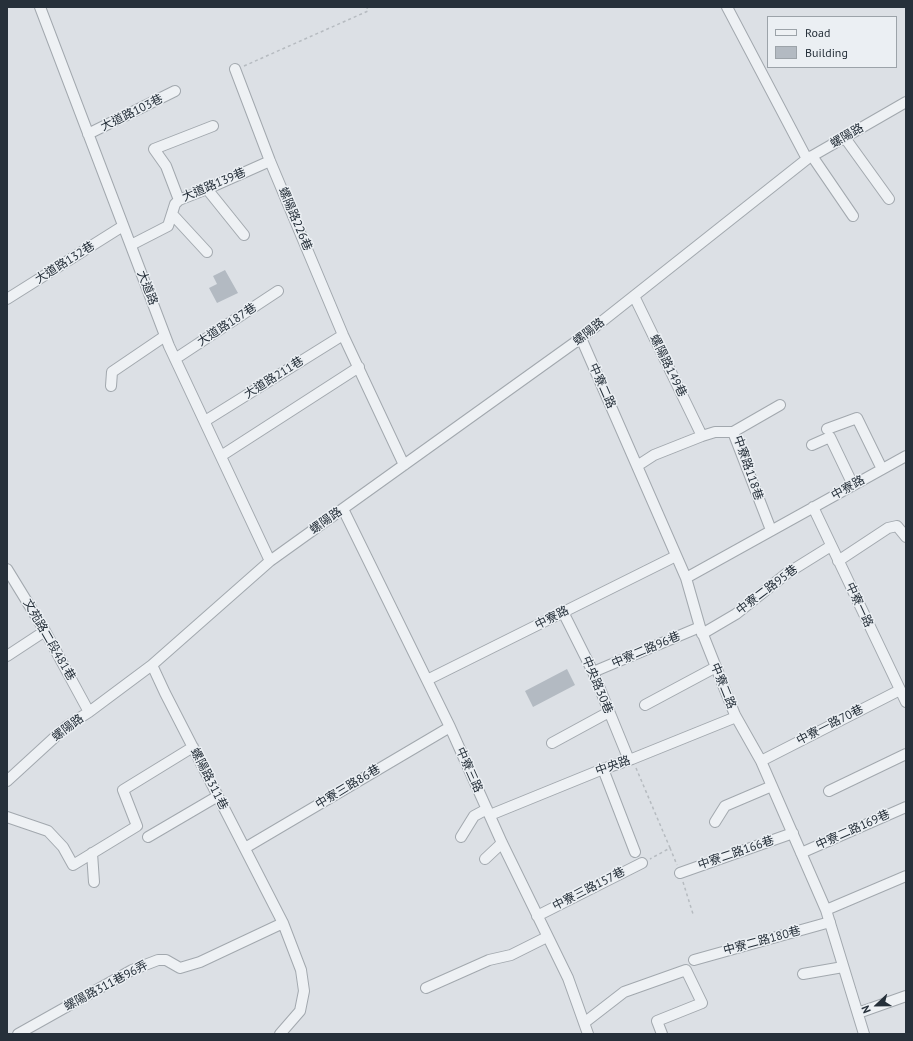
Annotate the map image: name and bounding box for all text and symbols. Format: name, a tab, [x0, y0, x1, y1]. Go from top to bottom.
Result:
legend	[767, 16, 897, 68]
text: Road	[805, 25, 830, 40]
text: Building	[805, 45, 848, 60]
street label: 大道路103巷	[98, 92, 166, 134]
street label: 螺陽路	[828, 121, 866, 151]
street label: 大道路139巷	[180, 165, 248, 205]
street label: 螺陽路226巷	[275, 185, 315, 253]
street label: 大道路132巷	[33, 239, 97, 287]
street label: 大道路	[134, 269, 160, 307]
street label: 大道路187巷	[195, 301, 259, 349]
street label: 螺陽路	[570, 315, 608, 349]
street label: 螺陽路149巷	[647, 332, 689, 400]
street label: 大道路211巷	[242, 354, 306, 402]
street label: 中寮二路	[586, 361, 618, 411]
street label: 中寮路118巷	[730, 434, 766, 502]
street label: 中寮路	[829, 473, 867, 503]
street label: 螺陽路	[307, 505, 345, 537]
street label: 中寮二路95巷	[733, 562, 801, 618]
street label: 中寮一路	[842, 580, 876, 630]
street label: 文苑路二段481巷	[20, 597, 78, 683]
street label: 中寮路	[533, 603, 571, 633]
street label: 中寮二路96巷	[610, 629, 682, 671]
street label: 中央路30巷	[578, 654, 616, 716]
street label: 中寮二路	[707, 661, 739, 711]
street label: 中寮一路70巷	[794, 702, 866, 748]
street label: 螺陽路	[49, 711, 87, 745]
street label: 中寮三路	[453, 745, 485, 795]
street label: 螺陽路311巷	[187, 746, 231, 812]
street label: 中央路	[594, 753, 632, 779]
street label: 中寮三路86巷	[313, 762, 383, 812]
street label: 中寮二路169巷	[814, 807, 892, 853]
street label: 中寮二路166巷	[696, 833, 776, 873]
street label: 中寮三路157巷	[550, 865, 628, 913]
street label: 中寮二路180巷	[722, 924, 802, 958]
street label: 螺陽路311巷96弄	[62, 958, 150, 1014]
north arrow	[857, 985, 897, 1025]
text: N	[858, 1004, 874, 1015]

